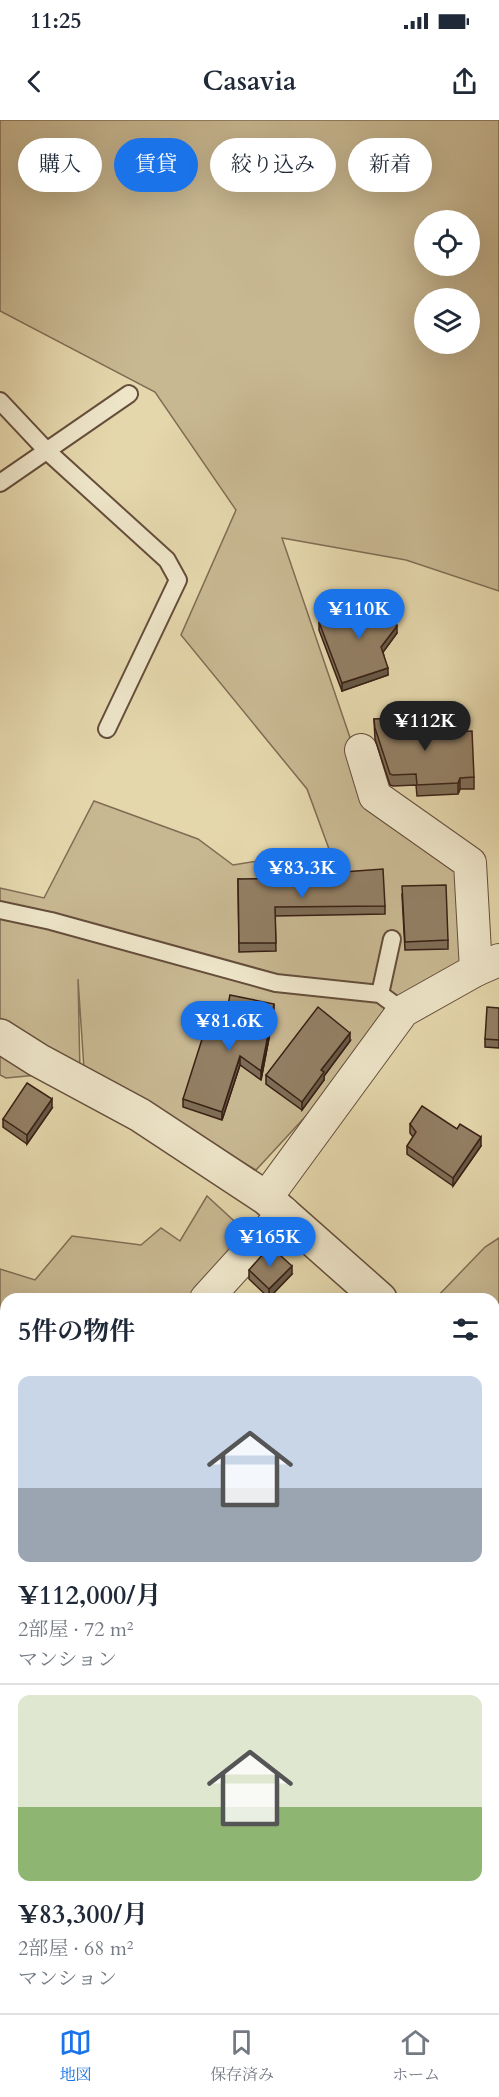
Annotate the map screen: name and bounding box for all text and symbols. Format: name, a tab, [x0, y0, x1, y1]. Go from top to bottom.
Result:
text: 11:25	[30, 6, 81, 36]
text: Casavia	[203, 63, 296, 100]
icon: back	[18, 65, 51, 98]
icon: share	[448, 65, 481, 98]
chip: 購入	[18, 138, 102, 192]
chip: 賃貸	[114, 138, 198, 192]
chip: 絞り込み	[210, 138, 336, 192]
chip: 新着	[348, 138, 432, 192]
map controls	[414, 210, 480, 354]
button: locate	[414, 210, 480, 276]
button: layers	[414, 288, 480, 354]
pin: ¥110K	[317, 589, 401, 640]
text: ¥110K	[328, 595, 390, 622]
pin: ¥112K	[383, 701, 467, 752]
text: ¥112K	[394, 707, 456, 734]
pin: ¥83.3K	[253, 848, 351, 899]
text: ¥83.3K	[268, 854, 336, 881]
pin: ¥81.6K	[180, 1001, 278, 1052]
text: ¥81.6K	[195, 1007, 263, 1034]
pin: ¥165K	[228, 1217, 312, 1268]
text: ¥165K	[239, 1223, 301, 1250]
icon: filters	[449, 1313, 482, 1346]
text: 5件の物件	[18, 1314, 135, 1349]
icon: home	[196, 1415, 304, 1523]
text: ¥112,000/月	[18, 1578, 161, 1613]
text: 2部屋 · 72 m²	[18, 1616, 134, 1643]
text: マンション	[18, 1646, 117, 1673]
icon: home	[196, 1734, 304, 1842]
text: ¥83,300/月	[18, 1897, 148, 1932]
text: 2部屋 · 68 m²	[18, 1935, 134, 1962]
text: マンション	[18, 1965, 117, 1992]
tab: 地図	[59, 2026, 92, 2086]
tab: 保存済み	[210, 2026, 274, 2086]
tab: ホーム	[392, 2026, 440, 2086]

